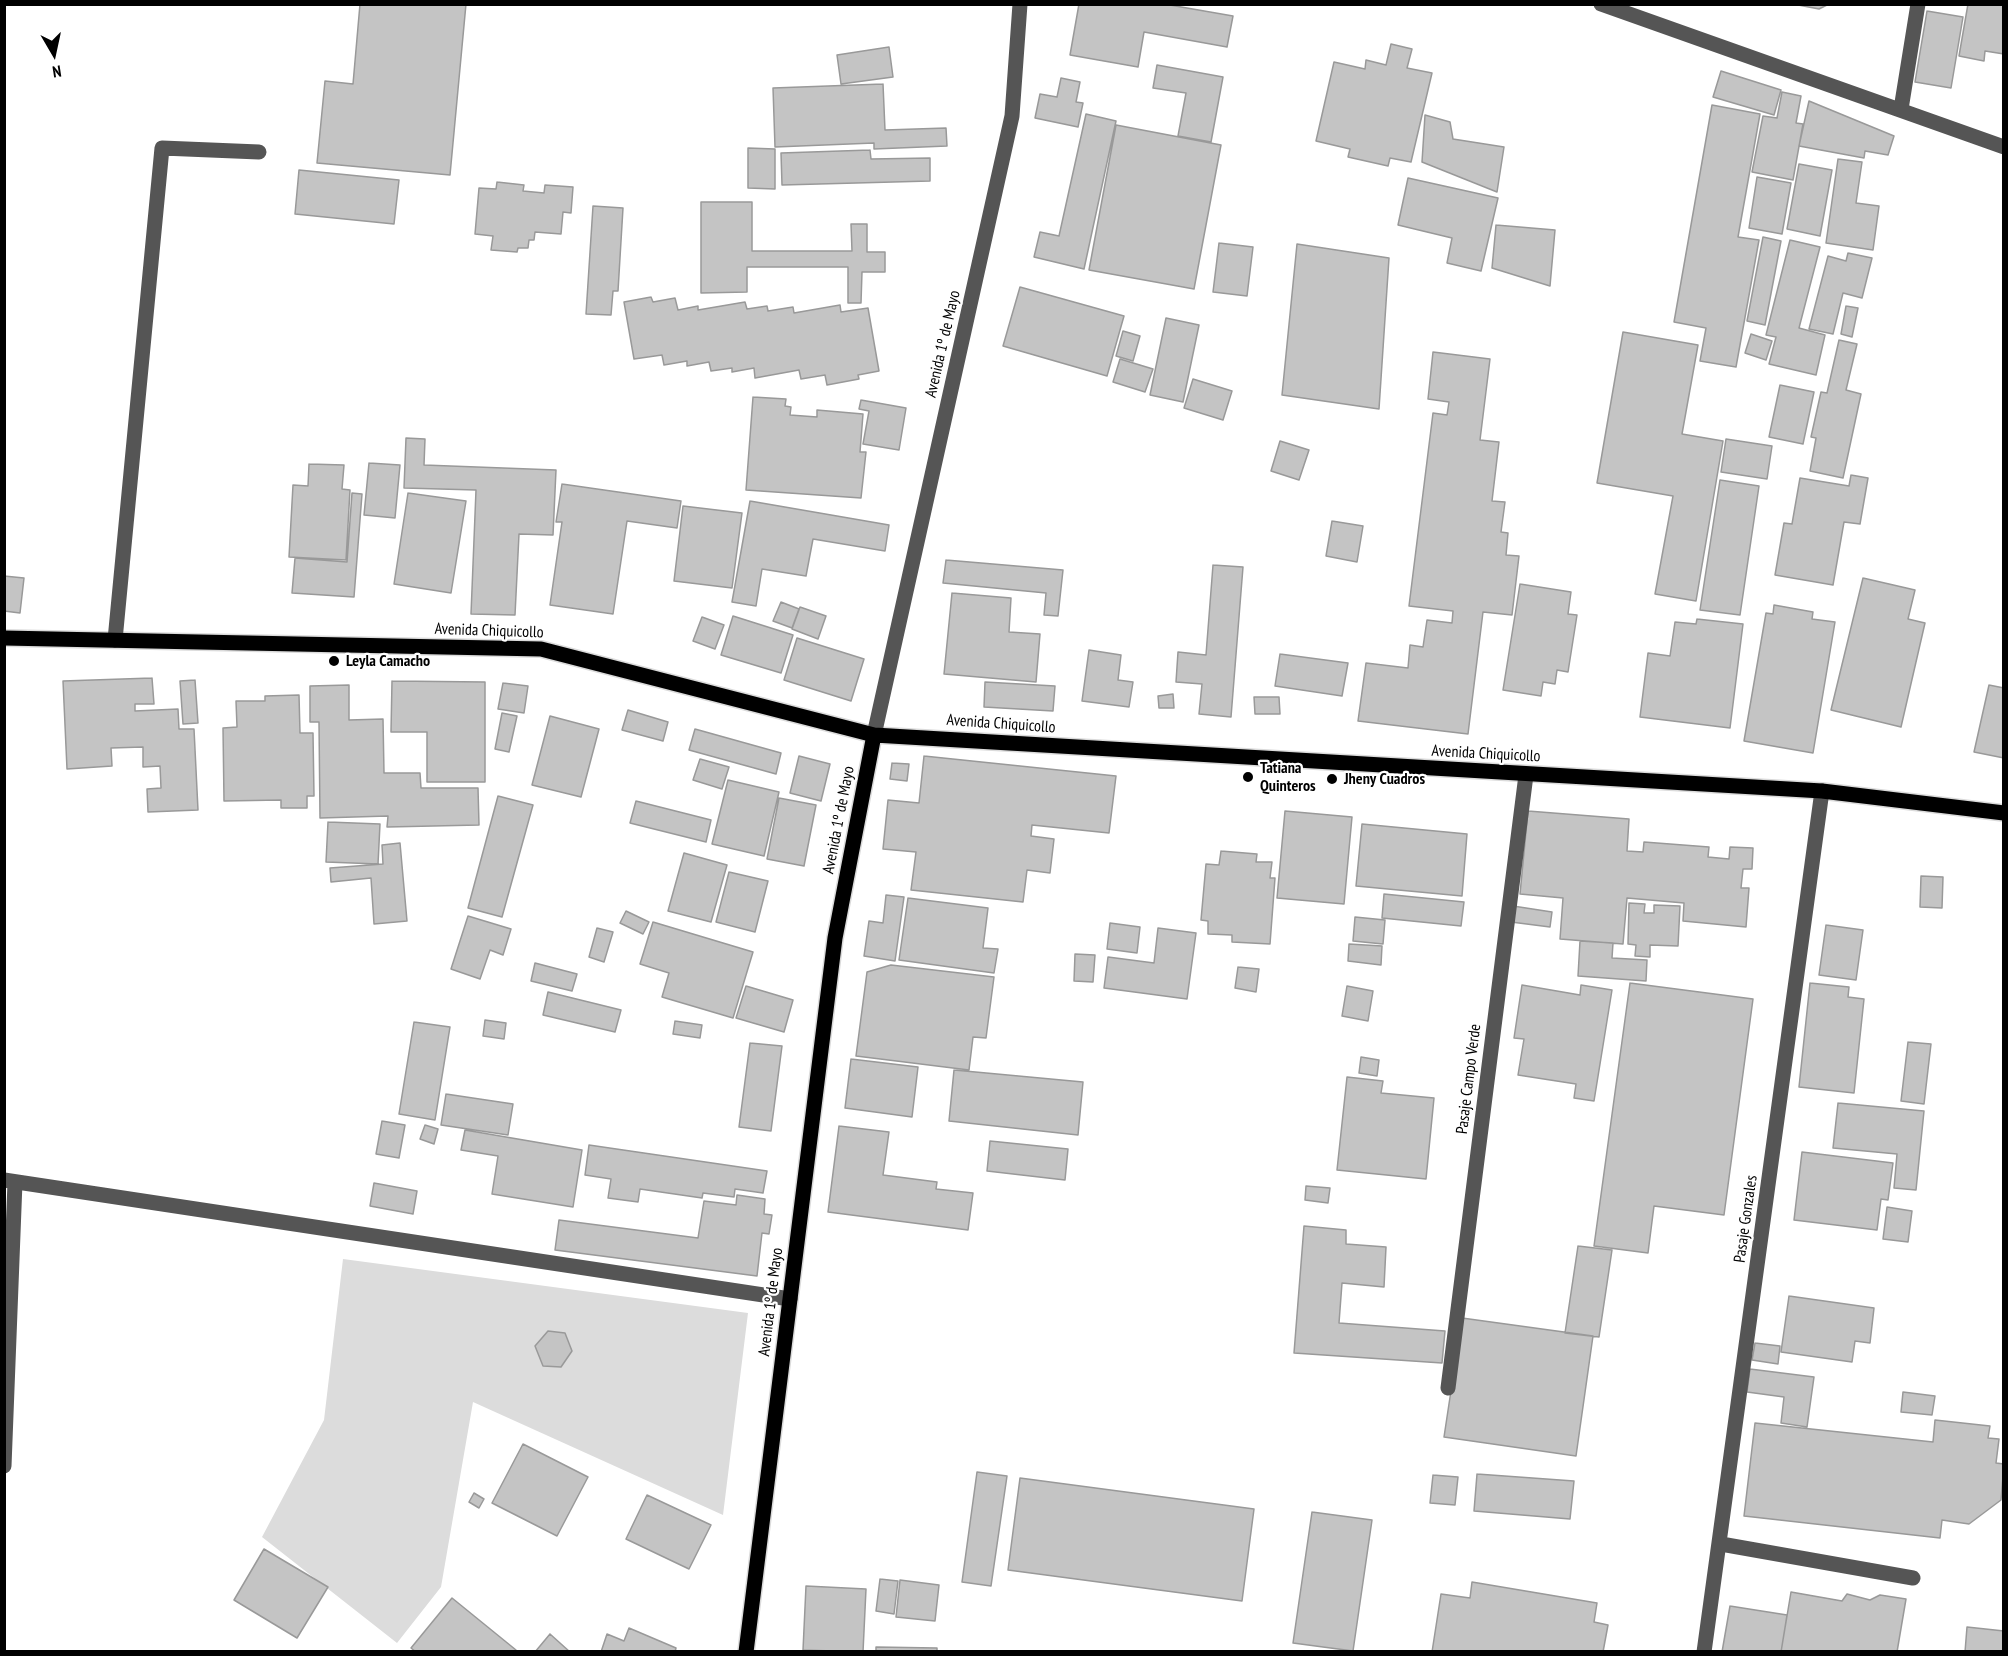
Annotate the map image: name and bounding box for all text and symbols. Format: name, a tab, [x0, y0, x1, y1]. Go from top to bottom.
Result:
north arrow	[24, 24, 84, 84]
text: N	[51, 61, 63, 82]
street label: Avenida 1º de Mayo	[921, 289, 965, 399]
street label: Avenida Chiquicollo	[434, 620, 544, 642]
place label: Leyla Camacho	[346, 651, 430, 671]
marker: Leyla Camacho	[327, 654, 341, 668]
street label: Avenida Chiquicollo	[946, 711, 1056, 737]
street label: Avenida Chiquicollo	[1431, 742, 1541, 766]
place label: Tatiana Quinteros	[1260, 758, 1316, 796]
street label: Avenida 1º de Mayo	[819, 765, 859, 875]
place label: Jheny Cuadros	[1344, 769, 1425, 789]
marker: Tatiana Quinteros	[1241, 770, 1255, 784]
marker: Jheny Cuadros	[1325, 772, 1339, 786]
street label: Pasaje Campo Verde	[1453, 1023, 1485, 1135]
street label: Pasaje Gonzales	[1730, 1174, 1762, 1264]
street label: Avenida 1º de Mayo	[755, 1247, 787, 1357]

